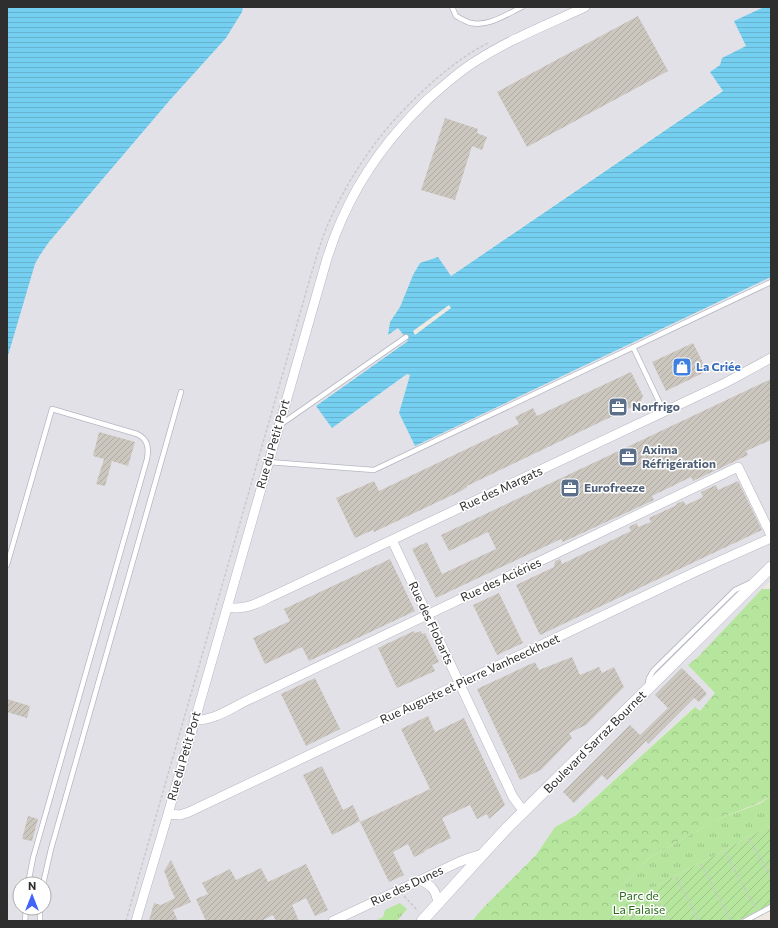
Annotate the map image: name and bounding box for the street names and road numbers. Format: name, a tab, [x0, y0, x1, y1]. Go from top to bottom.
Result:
street label: Rue du Petit Port	[253, 397, 291, 490]
street label: Rue des Margats	[457, 463, 544, 513]
street label: Rue des Aciéries	[458, 554, 543, 604]
street label: Rue des Flobarts	[407, 579, 457, 666]
street label: Rue Auguste et Pierre Vanheeckhoet	[378, 630, 562, 726]
street label: Boulevard Sarraz Bournet	[540, 687, 648, 795]
street label: Rue du Petit Port	[164, 709, 202, 802]
street label: Rue des Dunes	[368, 862, 445, 908]

